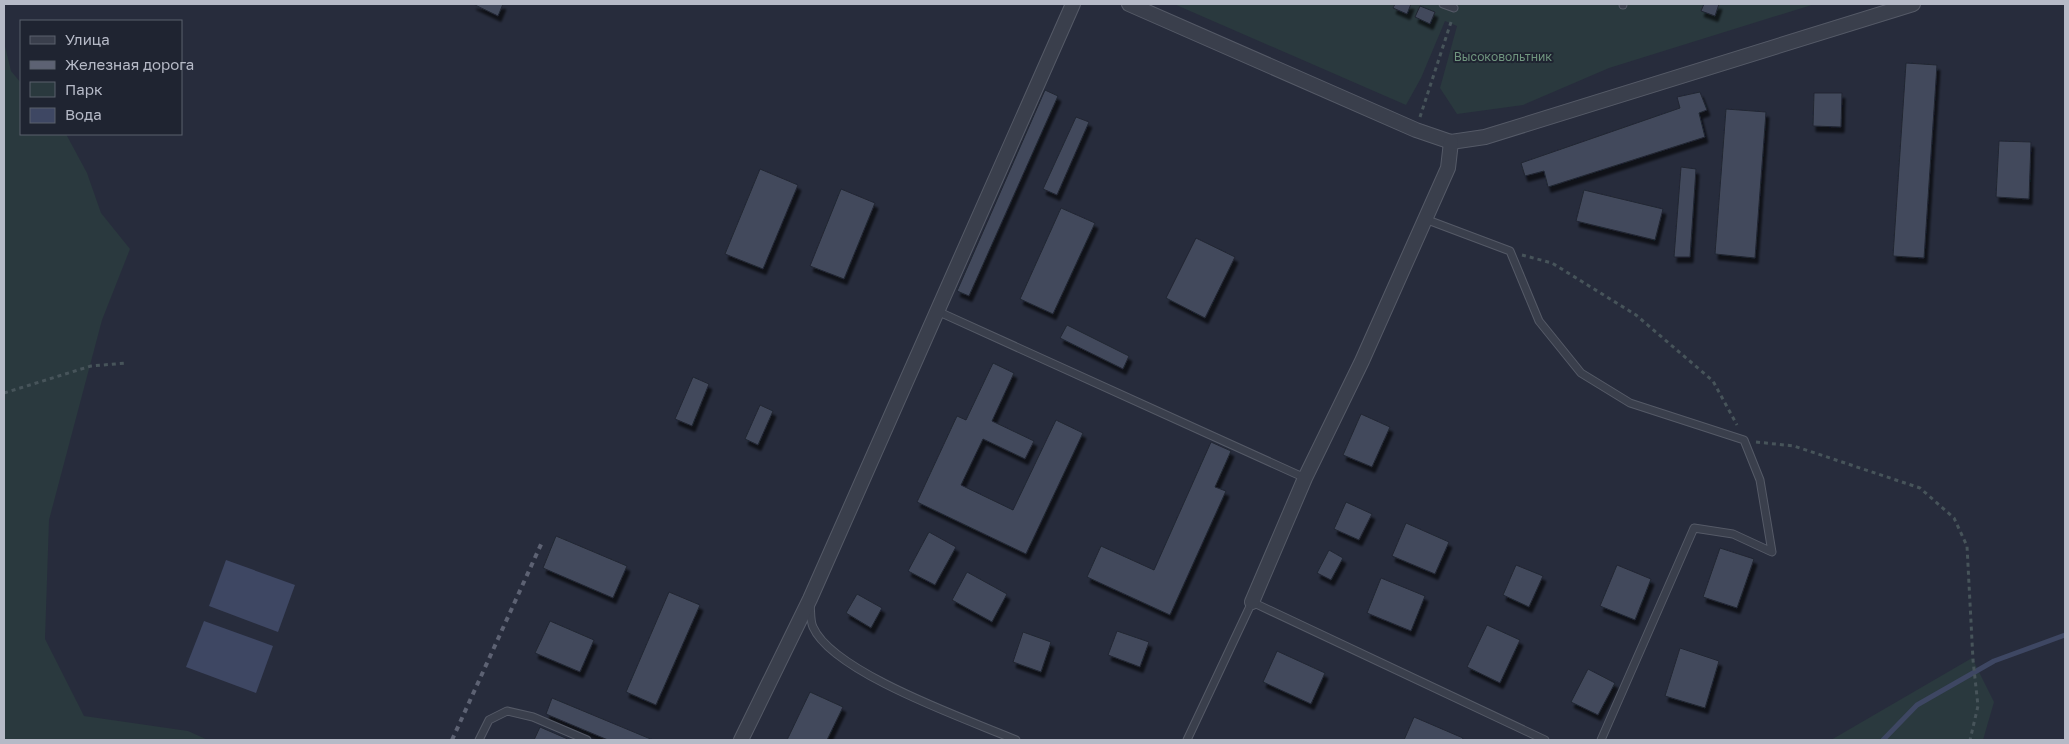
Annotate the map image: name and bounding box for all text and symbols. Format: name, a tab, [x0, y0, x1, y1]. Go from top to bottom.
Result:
legend	[20, 20, 182, 135]
text: Улица	[65, 30, 110, 48]
park label: Высоковольтник	[1454, 49, 1552, 64]
text: Железная дорога	[65, 55, 194, 73]
text: Парк	[65, 80, 103, 98]
text: Вода	[65, 105, 102, 123]

